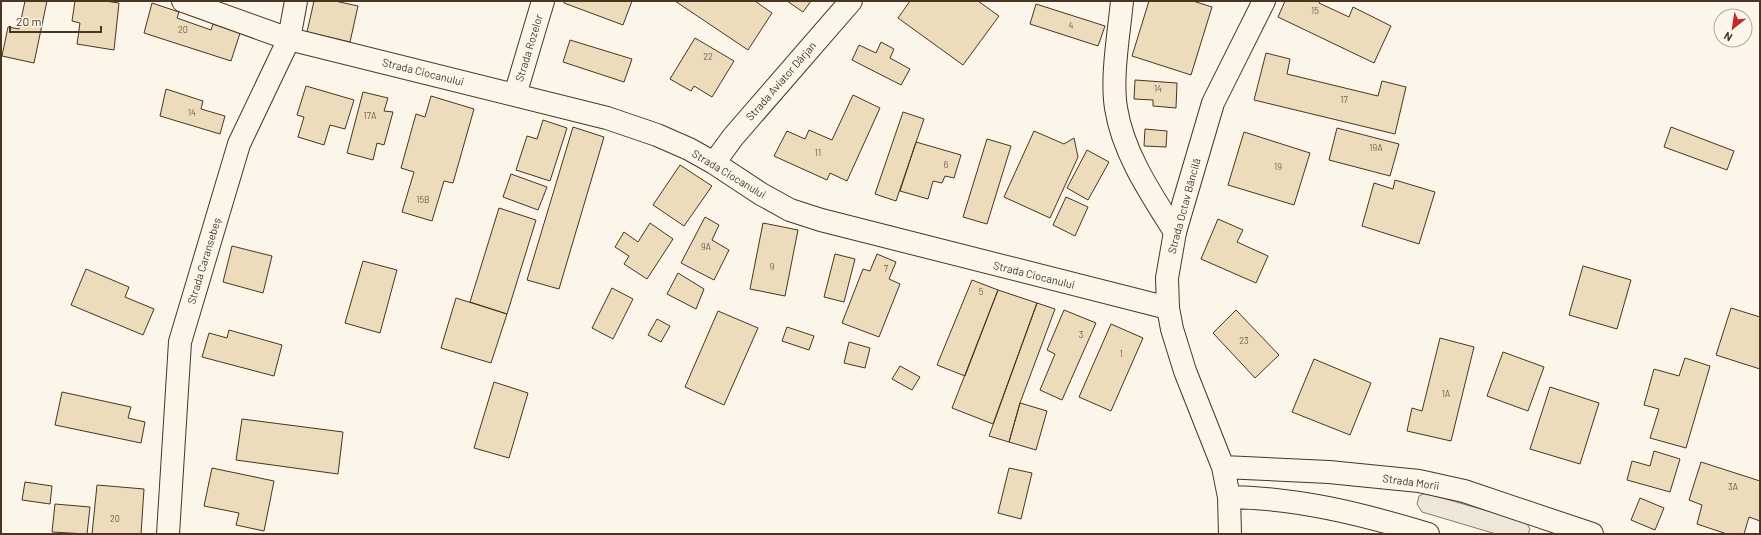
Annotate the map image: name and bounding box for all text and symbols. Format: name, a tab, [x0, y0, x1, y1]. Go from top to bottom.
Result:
house number: 15	[1311, 5, 1319, 16]
scale bar	[10, 8, 101, 34]
north arrow	[1713, 8, 1753, 48]
street label: Strada Rozelor	[512, 13, 545, 83]
text: 20 m	[16, 14, 42, 28]
house number: 4	[1069, 20, 1074, 31]
house number: 20	[178, 24, 188, 35]
text: N	[1721, 30, 1734, 45]
street label: Strada Aviator Dârjan	[743, 38, 819, 123]
house number: 22	[703, 51, 713, 62]
street label: Strada Ciocanului	[381, 55, 466, 88]
house number: 14	[1154, 83, 1162, 94]
house number: 17	[1340, 94, 1348, 105]
house number: 14	[188, 107, 196, 118]
house number: 17A	[364, 110, 377, 121]
house number: 19A	[1369, 142, 1383, 153]
street label: Strada Ciocanului	[690, 146, 769, 201]
house number: 11	[815, 147, 821, 158]
street label: Strada Octav Băncilă	[1165, 157, 1203, 255]
house number: 6	[944, 159, 949, 170]
house number: 19	[1274, 161, 1282, 172]
house number: 15B	[416, 194, 430, 205]
street label: Strada Caransebeș	[184, 216, 223, 306]
house number: 9A	[701, 241, 712, 252]
street label: Strada Ciocanului	[992, 258, 1077, 291]
house number: 9	[770, 261, 775, 272]
house number: 7	[884, 263, 889, 274]
house number: 5	[979, 286, 984, 297]
house number: 3	[1079, 329, 1084, 340]
house number: 23	[1239, 335, 1249, 346]
house number: 1	[1119, 348, 1123, 359]
house number: 1A	[1442, 388, 1451, 399]
street label: Strada Morii	[1382, 471, 1441, 492]
house number: 3A	[1728, 481, 1739, 492]
house number: 20	[110, 513, 120, 524]

